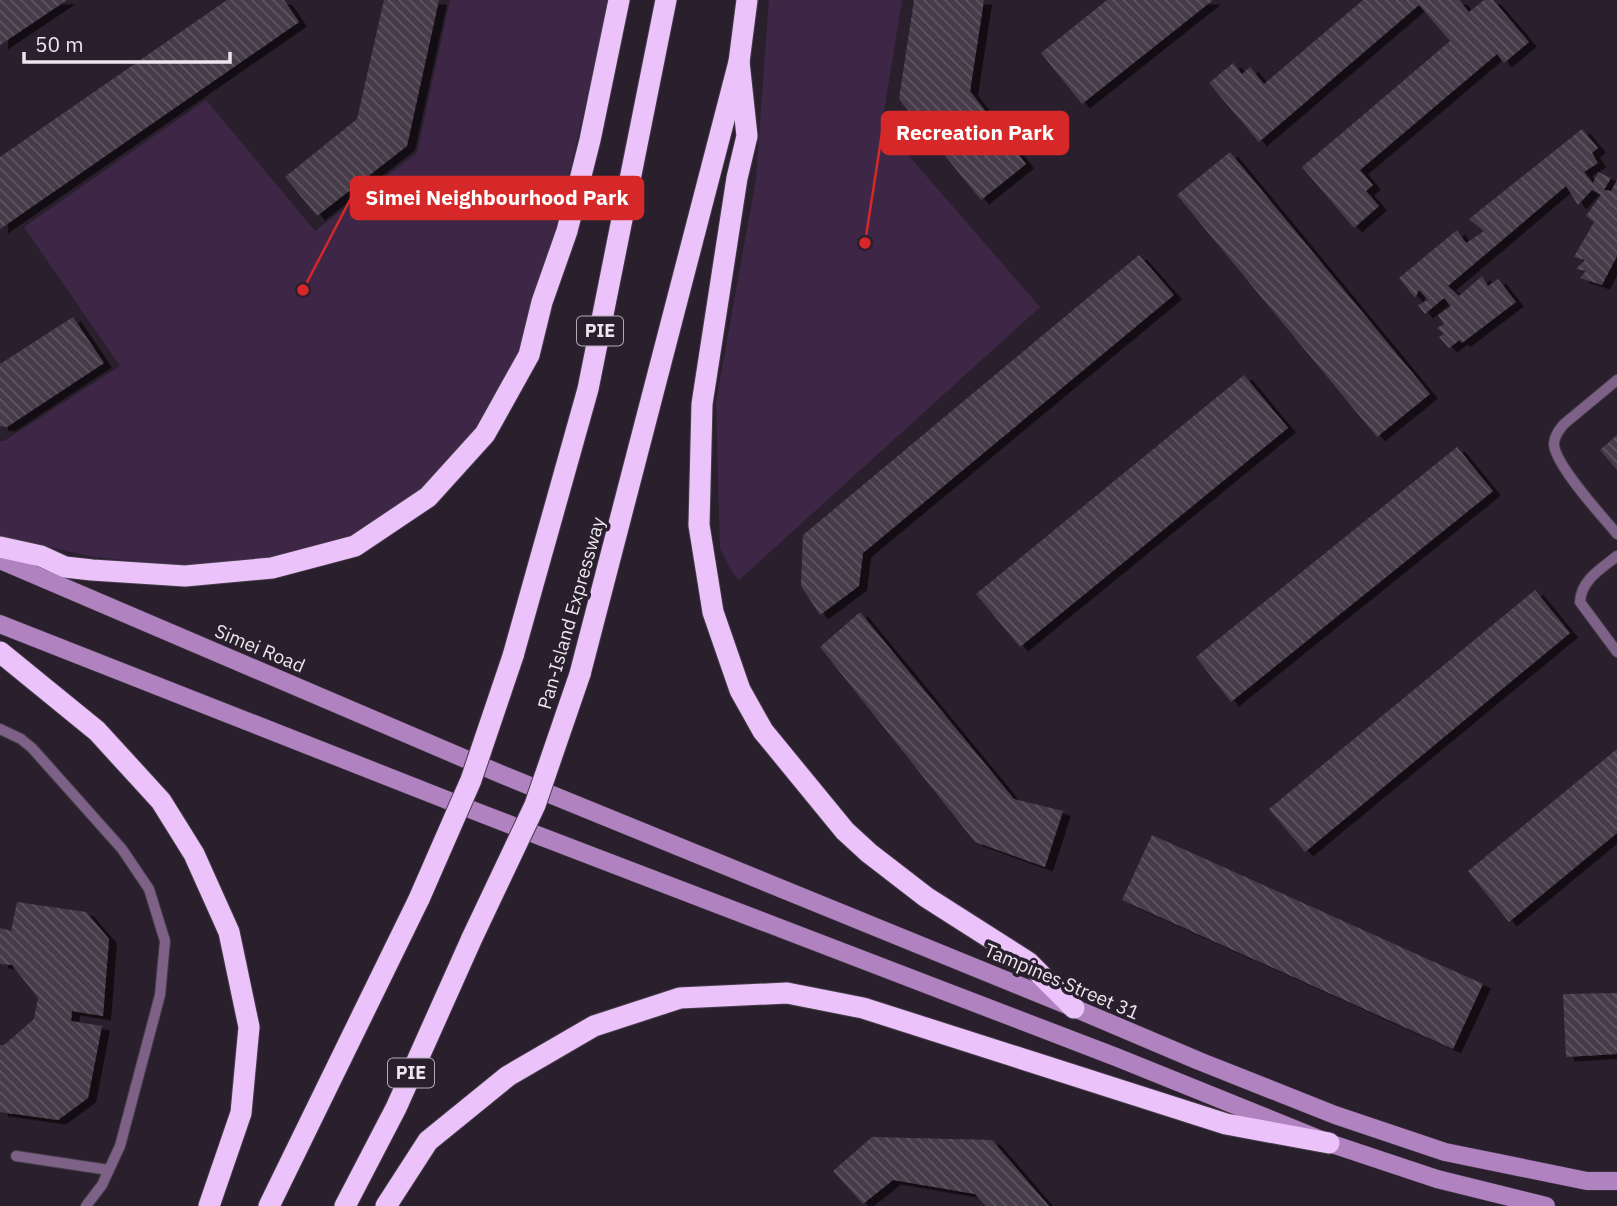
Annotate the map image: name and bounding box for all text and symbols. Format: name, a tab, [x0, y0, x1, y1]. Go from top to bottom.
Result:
scale bar	[24, 21, 231, 65]
text: 50 m	[35, 30, 84, 58]
callout: Recreation Park	[882, 112, 1068, 154]
text: Recreation Park	[896, 118, 1055, 146]
callout: Simei Neighbourhood Park	[351, 177, 643, 219]
text: Simei Neighbourhood Park	[365, 183, 630, 211]
road number: PIE	[577, 316, 623, 346]
street label: Pan-Island Expressway	[532, 514, 610, 712]
street label: Simei Road	[211, 618, 309, 678]
street label: Tampines Street 31	[981, 937, 1143, 1025]
road number: PIE	[388, 1058, 434, 1088]

